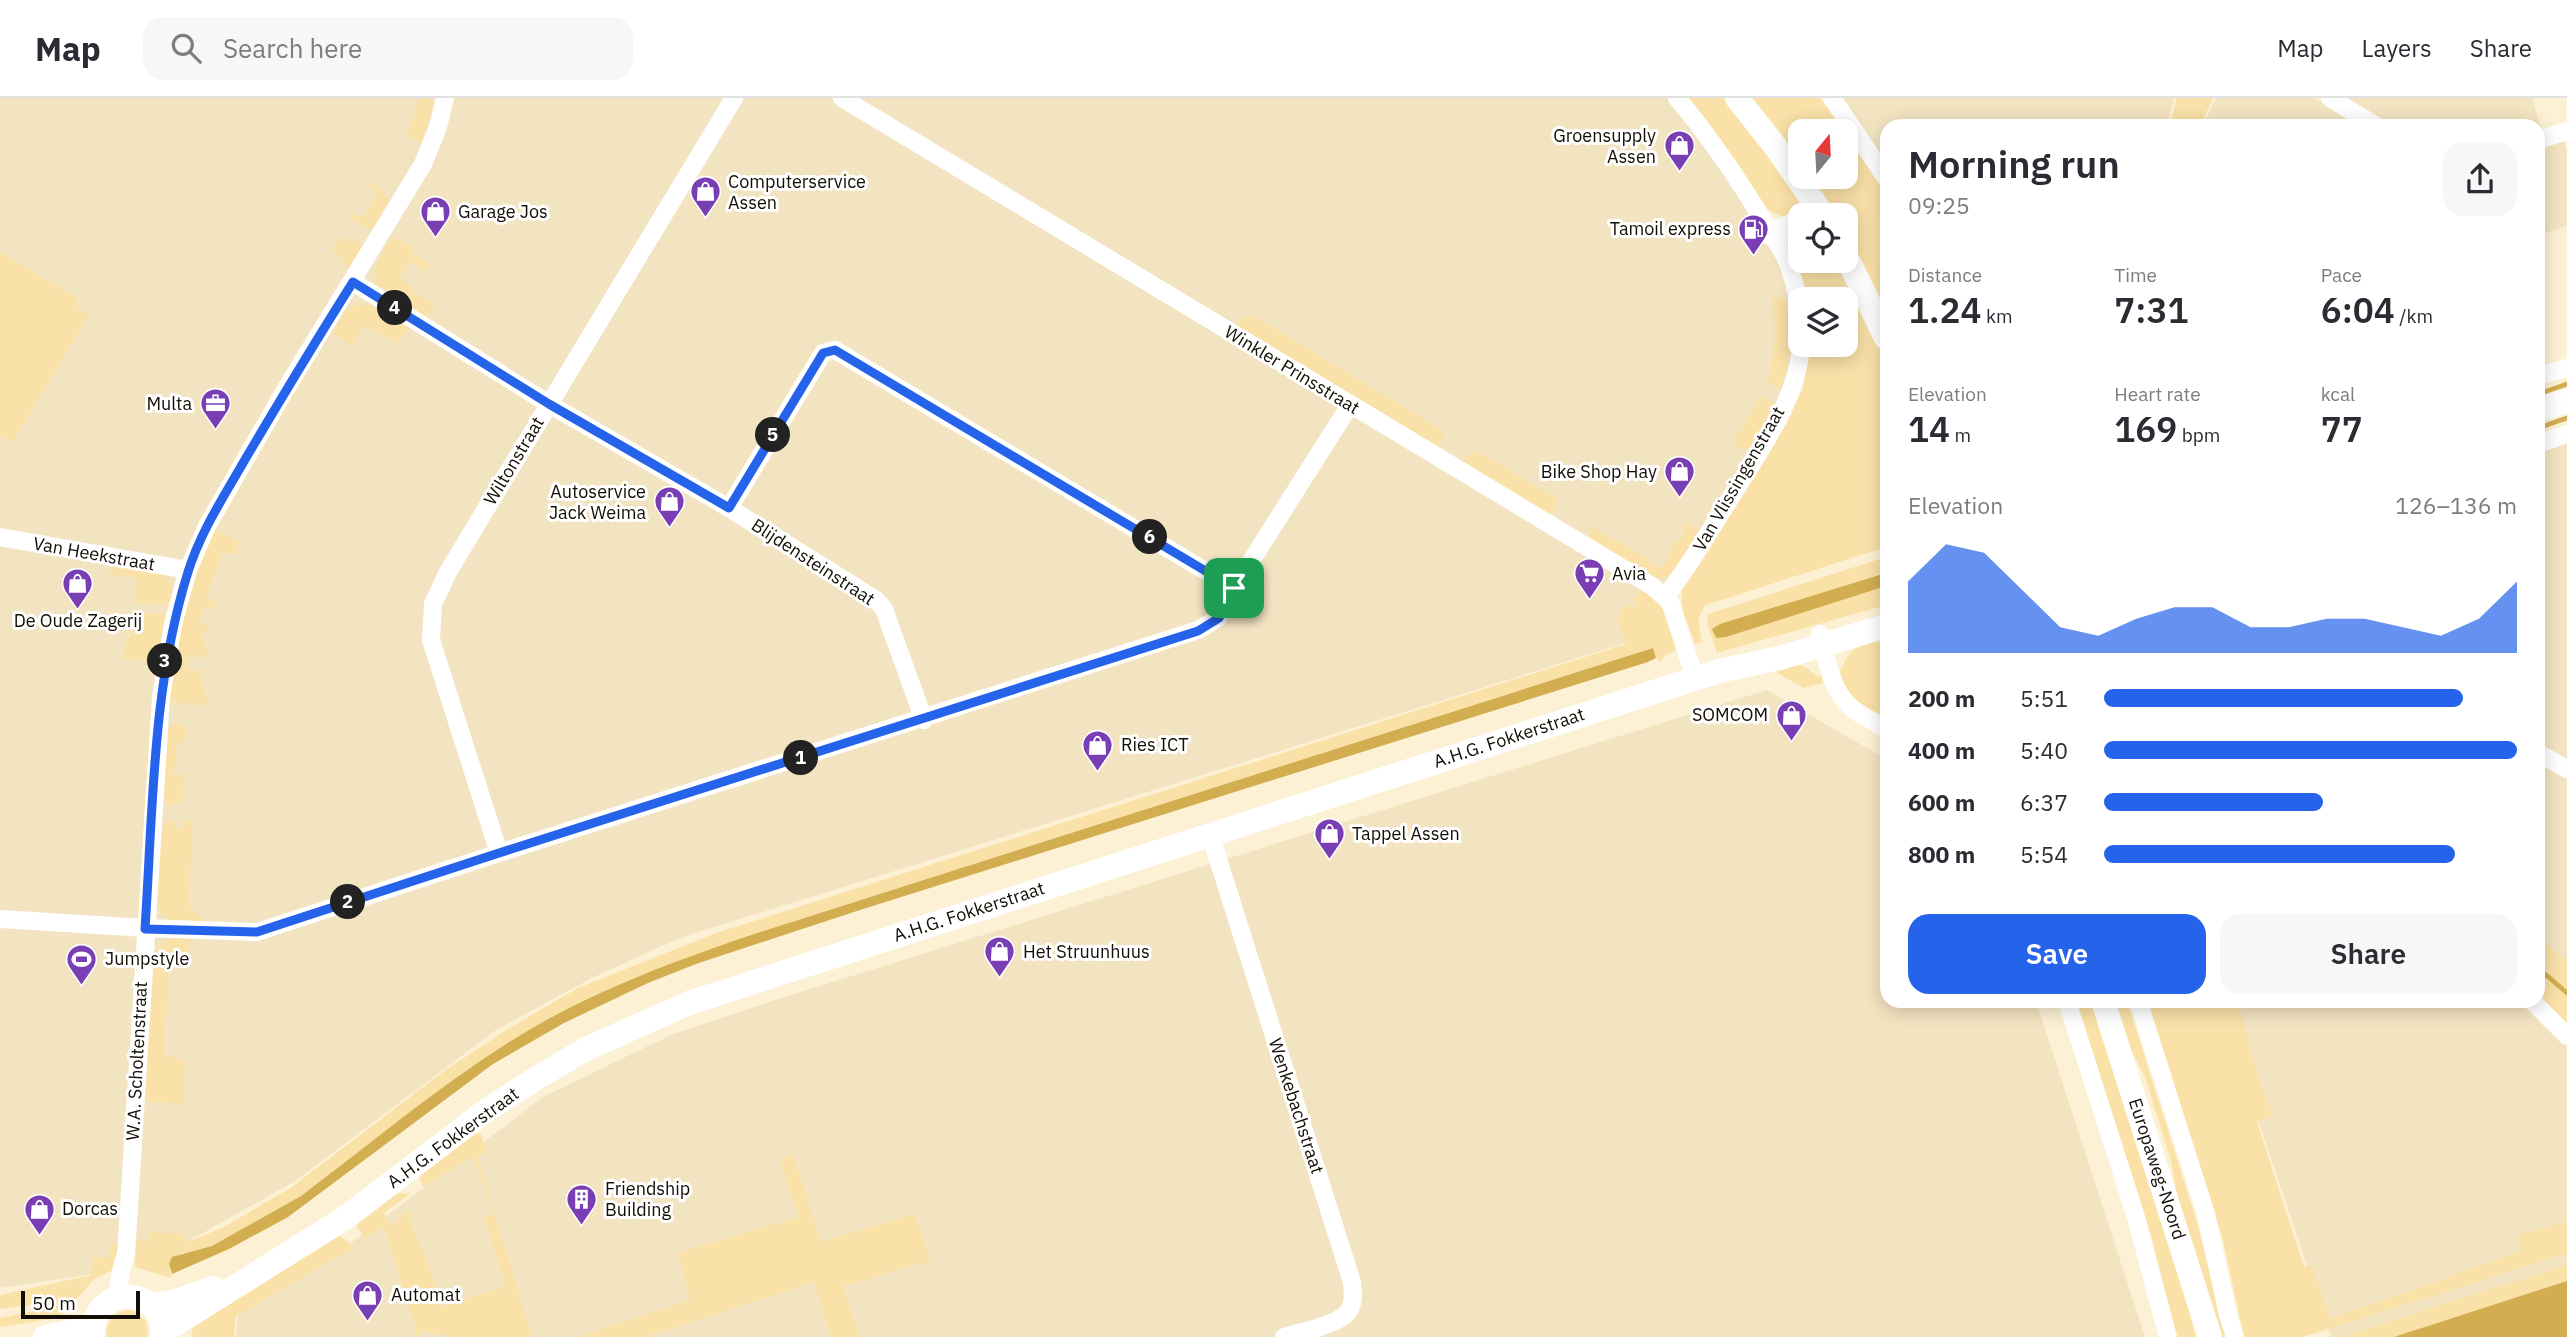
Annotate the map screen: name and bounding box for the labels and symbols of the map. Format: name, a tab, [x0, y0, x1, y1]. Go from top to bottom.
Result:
north arrow	[1788, 119, 1858, 189]
place label: Groensupply Assen	[1553, 124, 1656, 168]
shop icon: Groensupply Assen	[1662, 129, 1696, 173]
place label: Computerservice Assen	[728, 170, 866, 214]
shop icon: Computerservice Assen	[688, 175, 722, 219]
shop icon: Garage Jos	[418, 195, 452, 239]
place label: Garage Jos	[458, 200, 548, 223]
fuel station icon: Tamoil express	[1737, 212, 1771, 256]
place label: Tamoil express	[1610, 217, 1731, 240]
pin: 4	[378, 290, 412, 326]
street label: Winkler Prinsstraat	[1220, 320, 1364, 419]
office icon: Multa	[198, 387, 232, 431]
place label: Multa	[146, 392, 192, 415]
street label: Van Vlissingenstraat	[1688, 402, 1789, 555]
street label: Wiltonstraat	[478, 412, 549, 509]
pin: 5	[756, 418, 790, 452]
shop icon: Bike Shop Hay	[1663, 455, 1697, 499]
place label: Bike Shop Hay	[1541, 460, 1657, 483]
place label: Autoservice Jack Weima	[549, 480, 646, 524]
shop icon: Autoservice Jack Weima	[652, 485, 686, 529]
street label: Blijdensteinstraat	[747, 513, 879, 610]
pin: 6	[1132, 520, 1168, 555]
street label: Van Heekstraat	[31, 531, 157, 576]
supermarket icon: Avia	[1572, 557, 1606, 601]
pin	[1204, 558, 1264, 618]
place label: Avia	[1612, 562, 1647, 585]
shop icon: De Oude Zagerij	[61, 566, 95, 610]
place label: De Oude Zagerij	[14, 609, 142, 632]
pin: 3	[148, 644, 182, 678]
shop icon: SOMCOM	[1774, 698, 1808, 742]
street label: A.H.G. Fokkerstraat	[1430, 702, 1587, 773]
place label: SOMCOM	[1692, 703, 1768, 726]
shop icon: Ries ICT	[1081, 728, 1115, 772]
place label: Ries ICT	[1121, 733, 1189, 756]
pin: 1	[784, 740, 818, 776]
shop icon: Tappel Assen	[1312, 817, 1346, 861]
place label: Tappel Assen	[1352, 822, 1460, 845]
street label: A.H.G. Fokkerstraat	[890, 876, 1047, 947]
pin: 2	[330, 884, 366, 920]
shop icon: Het Struunhuus	[983, 935, 1017, 979]
place label: Het Struunhuus	[1023, 940, 1150, 963]
sports icon: Jumpstyle	[65, 942, 99, 986]
place label: Jumpstyle	[105, 947, 189, 970]
street label: W.A. Scholtenstraat	[121, 981, 152, 1141]
street label: Wenkebachstraat	[1264, 1035, 1329, 1177]
street label: A.H.G. Fokkerstraat	[382, 1082, 523, 1193]
street label: Europaweg-Noord	[2124, 1095, 2191, 1243]
place label: Friendship Building	[605, 1177, 690, 1221]
building icon: Friendship Building	[565, 1182, 599, 1226]
shop icon: Dorcas	[22, 1192, 56, 1236]
place label: Dorcas	[62, 1197, 118, 1220]
shop icon: Automat	[351, 1278, 385, 1322]
place label: Automat	[391, 1283, 461, 1306]
scale bar	[21, 1288, 140, 1320]

